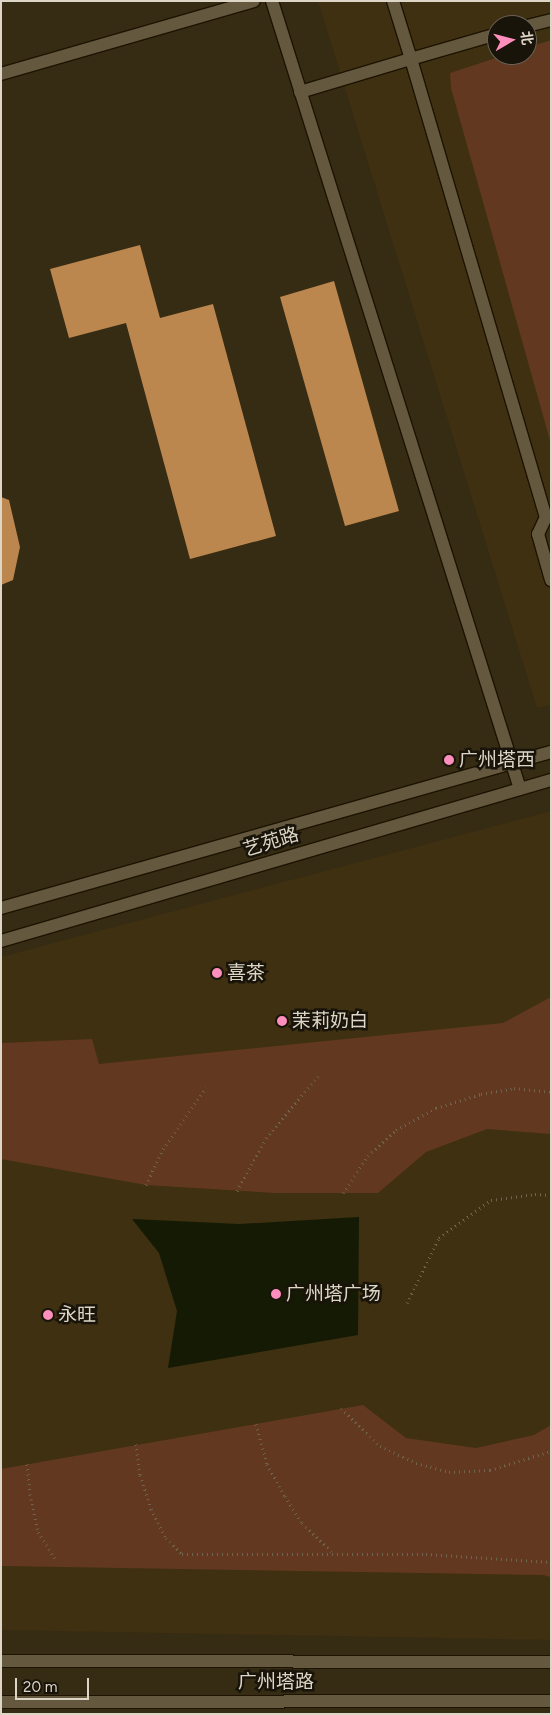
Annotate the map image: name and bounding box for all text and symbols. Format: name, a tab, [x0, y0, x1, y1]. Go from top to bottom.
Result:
north arrow	[487, 15, 537, 65]
text: 北	[517, 30, 536, 46]
place label: 广州塔西	[459, 749, 535, 771]
marker: 广州塔西	[443, 754, 455, 766]
street label: 艺苑路	[240, 823, 302, 861]
place label: 喜茶	[227, 962, 265, 984]
marker: 喜茶	[211, 967, 223, 979]
place label: 茉莉奶白	[292, 1010, 368, 1032]
marker: 茉莉奶白	[276, 1015, 288, 1027]
place label: 广州塔广场	[286, 1283, 381, 1305]
marker: 广州塔广场	[270, 1288, 282, 1300]
place label: 永旺	[58, 1304, 96, 1326]
marker: 永旺	[42, 1309, 54, 1321]
scale bar	[18, 1668, 91, 1700]
street label: 广州塔路	[238, 1671, 314, 1693]
text: 20 m	[23, 1678, 57, 1696]

